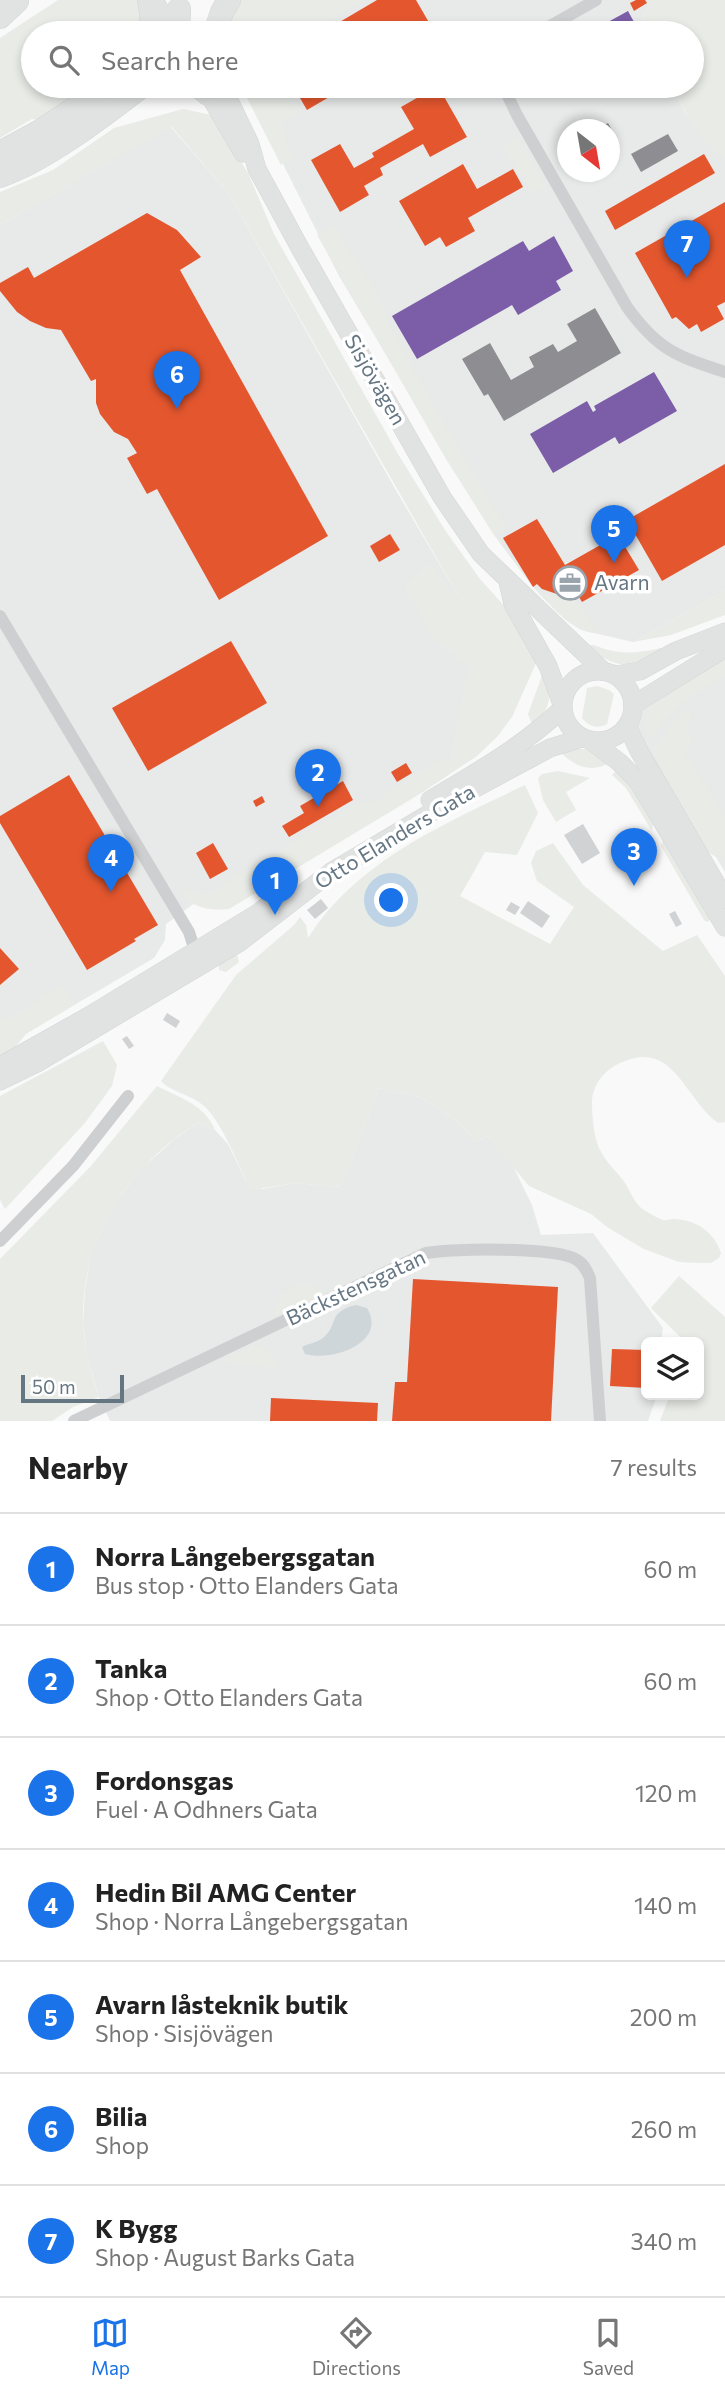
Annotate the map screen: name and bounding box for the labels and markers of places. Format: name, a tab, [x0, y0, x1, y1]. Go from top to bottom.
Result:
pin: 7	[664, 220, 710, 278]
pin: 6	[154, 351, 200, 409]
pin: 5	[591, 505, 637, 563]
office icon: Avarn	[551, 564, 589, 602]
place label: Avarn	[594, 569, 650, 594]
pin: 2	[295, 749, 341, 807]
pin: 3	[611, 828, 657, 886]
pin: 4	[88, 834, 134, 892]
pin: 1	[252, 857, 298, 915]

